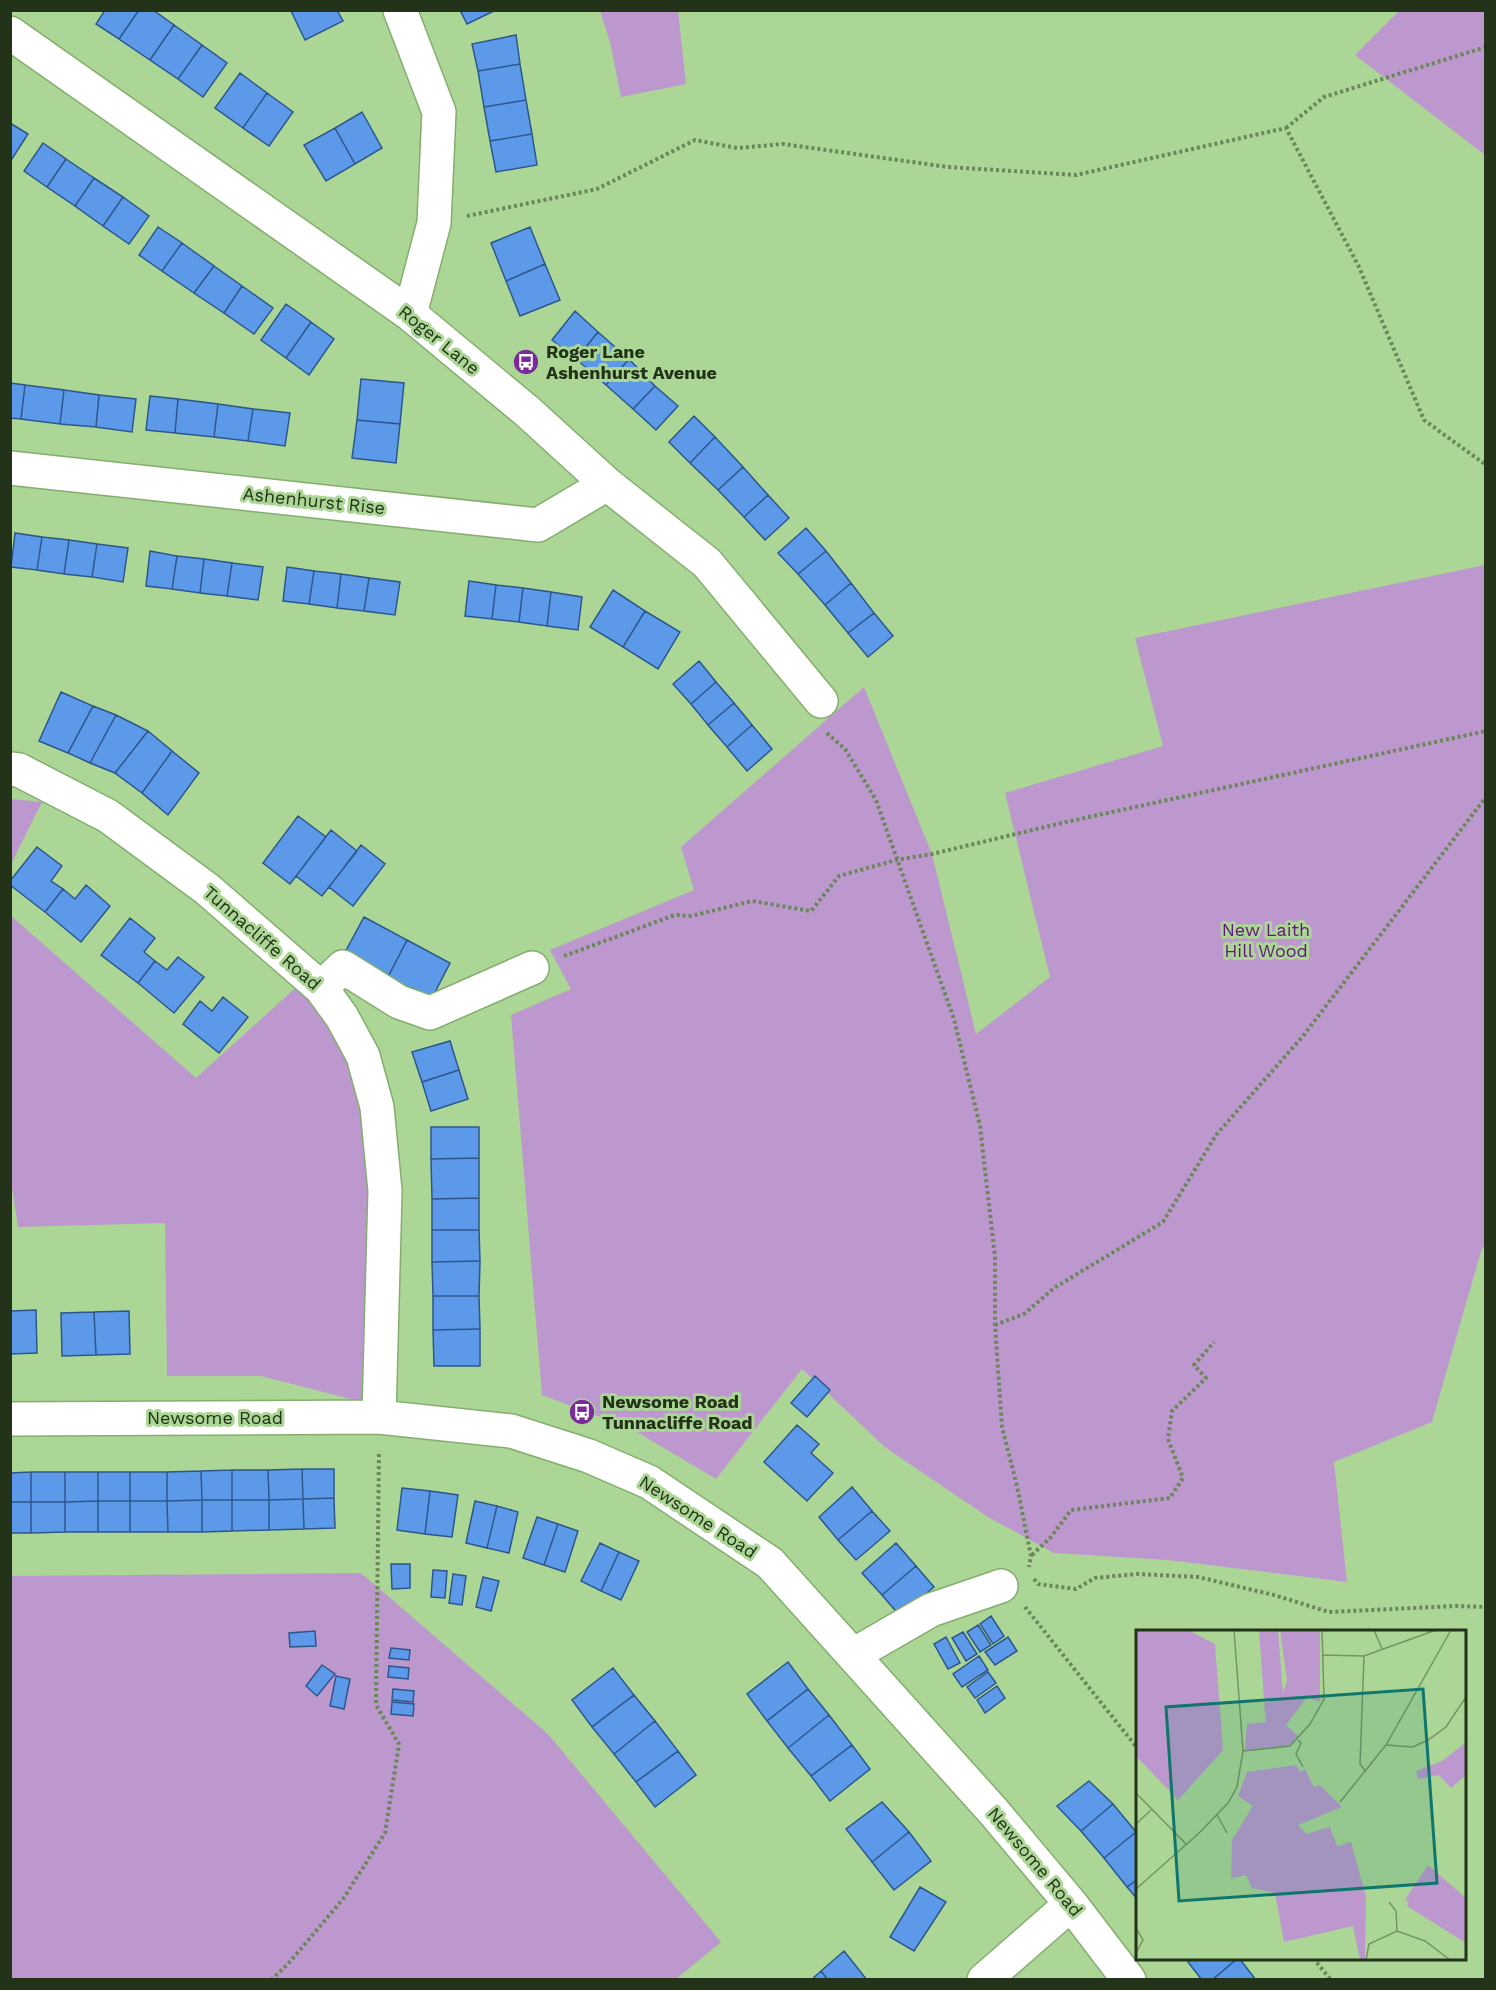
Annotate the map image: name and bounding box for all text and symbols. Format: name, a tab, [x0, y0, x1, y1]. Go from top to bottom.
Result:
street label: Roger Lane	[395, 301, 484, 379]
place label: Roger Lane Ashenhurst Avenue	[546, 341, 717, 383]
bus stop icon: Roger Lane Ashenhurst Avenue	[511, 347, 541, 377]
street label: Ashenhurst Rise	[242, 483, 386, 518]
street label: Tunnacliffe Road	[200, 881, 325, 994]
park label: New Laith Hill Wood	[1222, 919, 1310, 961]
place label: Newsome Road Tunnacliffe Road	[602, 1391, 753, 1433]
bus stop icon: Newsome Road Tunnacliffe Road	[567, 1397, 597, 1427]
street label: Newsome Road	[147, 1407, 283, 1428]
street label: Newsome Road	[636, 1471, 761, 1562]
inset map	[1136, 1630, 1466, 1960]
street label: Newsome Road	[984, 1803, 1087, 1921]

